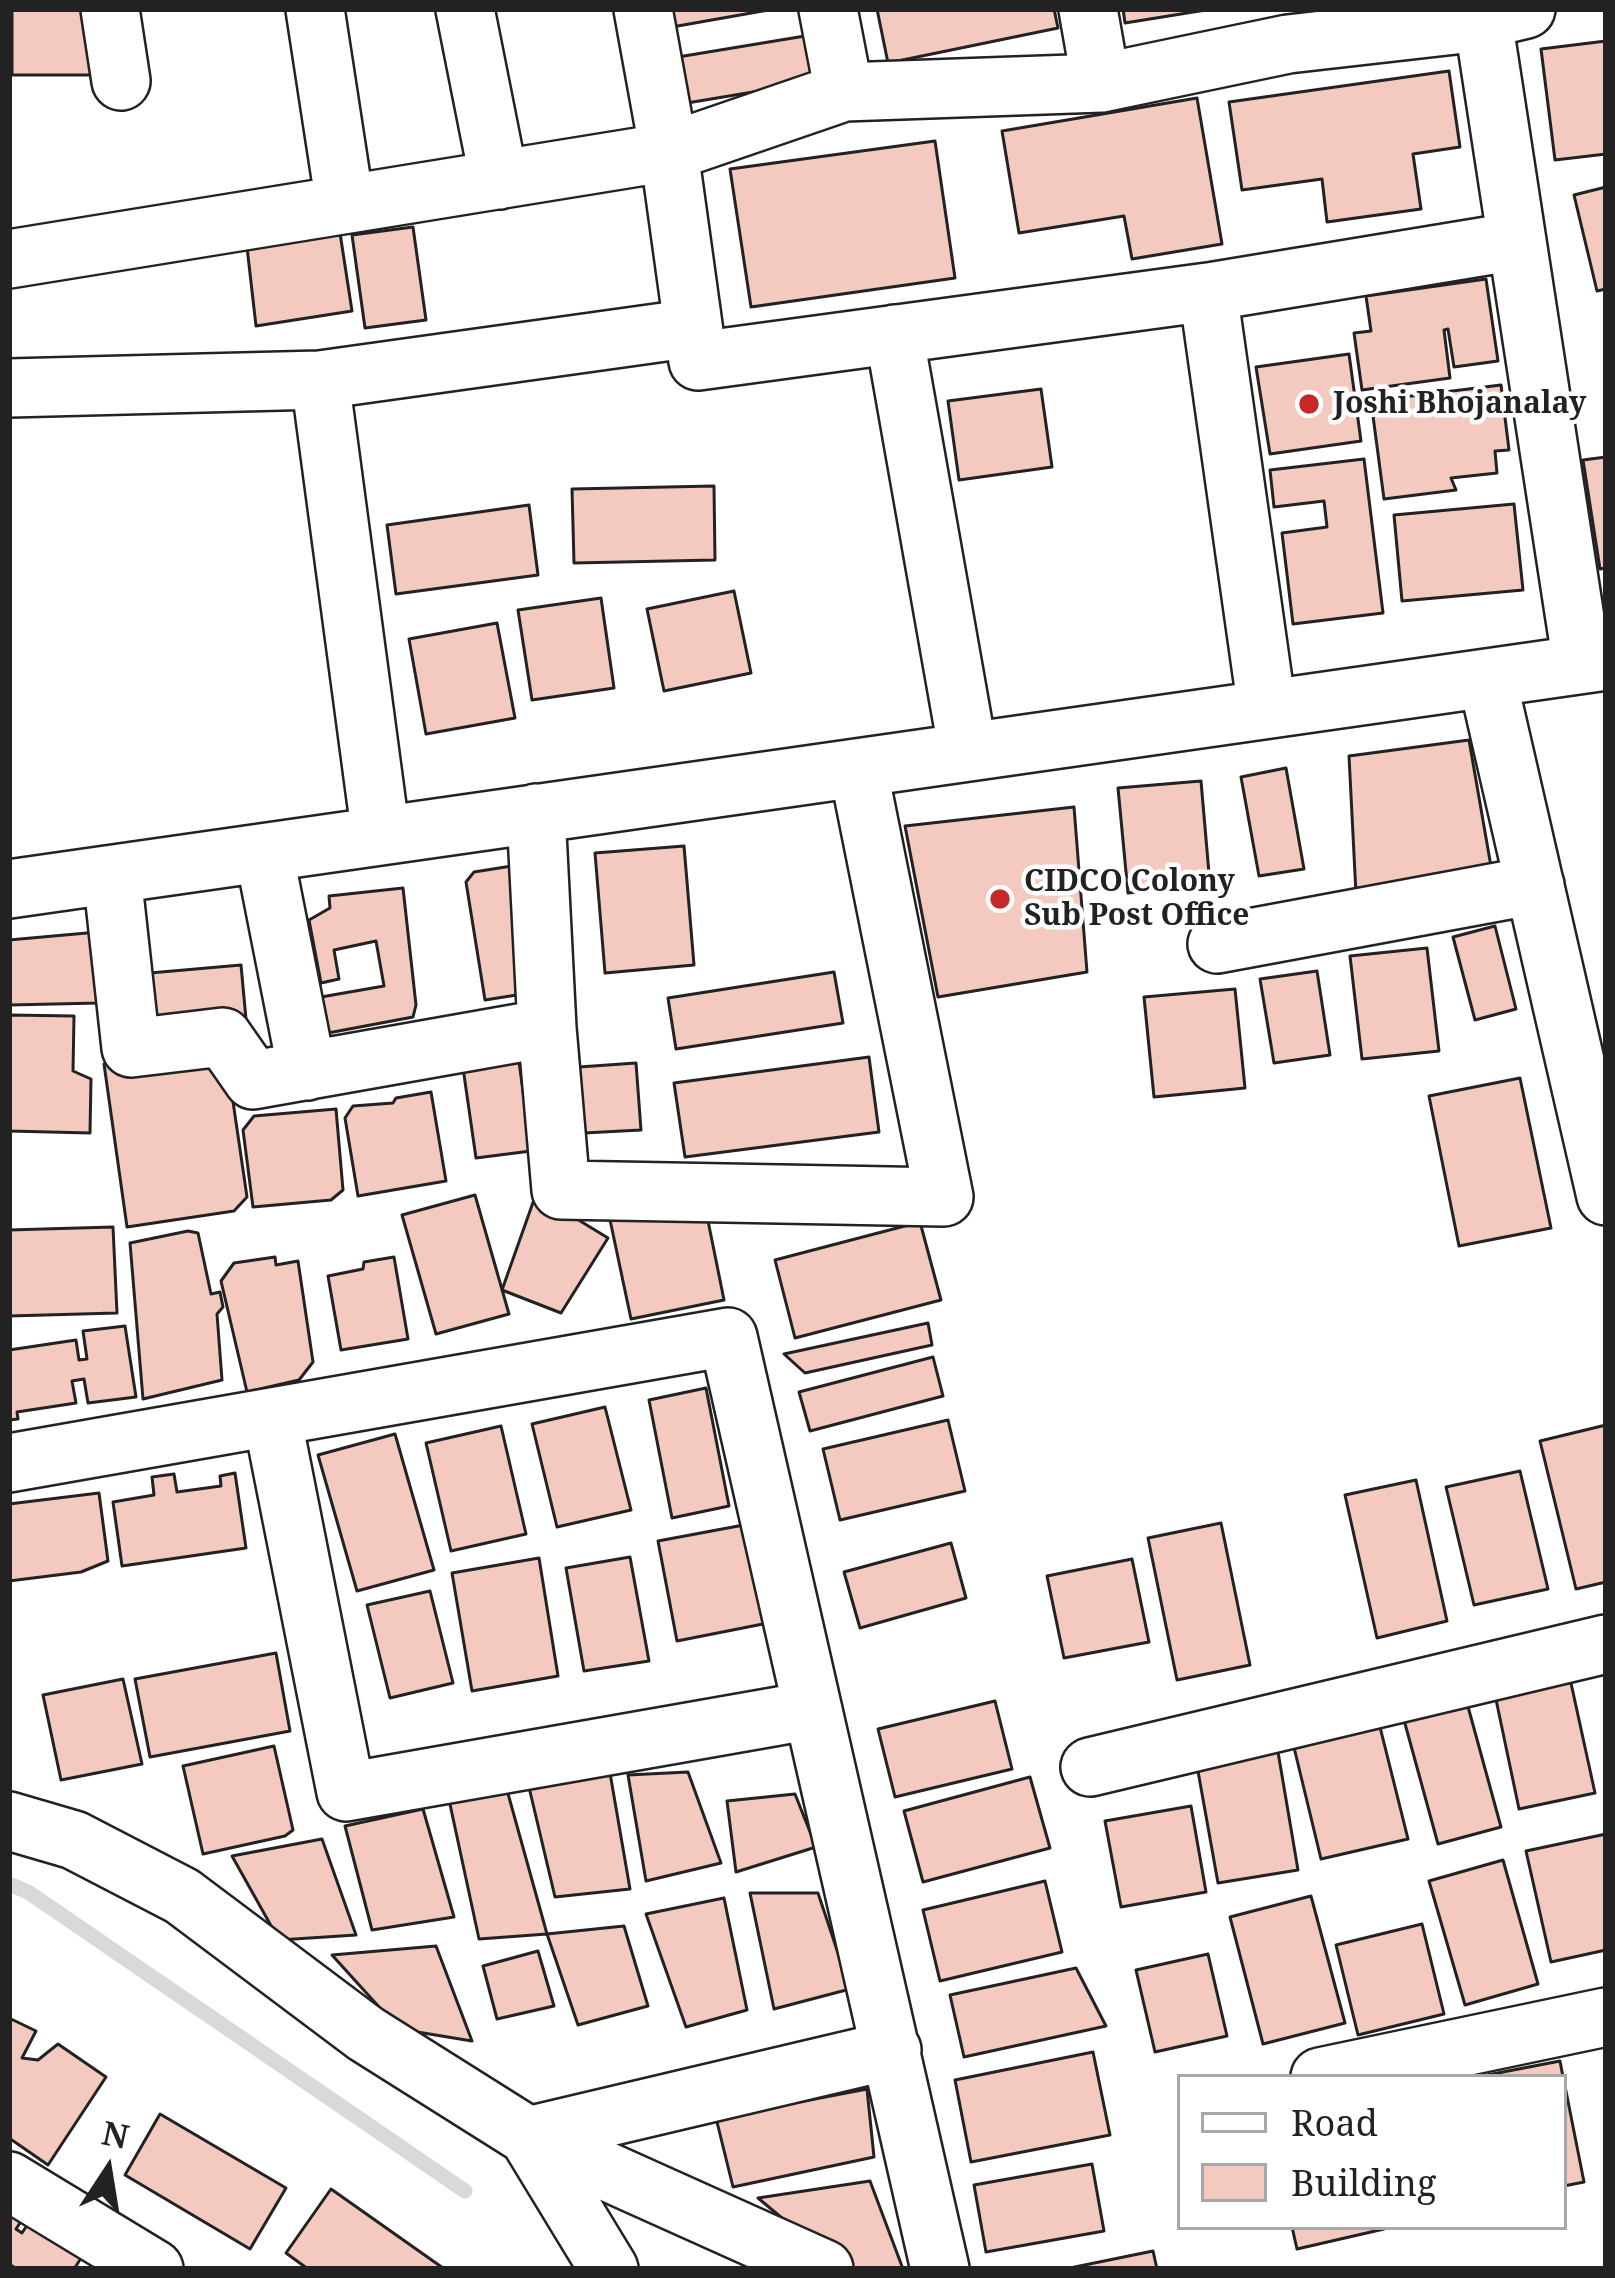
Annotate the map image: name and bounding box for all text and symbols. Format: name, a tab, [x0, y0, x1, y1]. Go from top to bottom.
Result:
place label: Joshi Bhojanalay	[1333, 386, 1586, 422]
marker: Joshi Bhojanalay	[1296, 391, 1322, 417]
place label: CIDCO Colony Sub Post Office	[1024, 864, 1249, 934]
marker: CIDCO Colony Sub Post Office	[987, 886, 1013, 912]
legend	[1177, 2074, 1567, 2230]
text: Road	[1291, 2098, 1378, 2147]
north arrow	[48, 2110, 168, 2230]
text: N	[98, 2110, 133, 2159]
text: Building	[1291, 2158, 1436, 2207]

